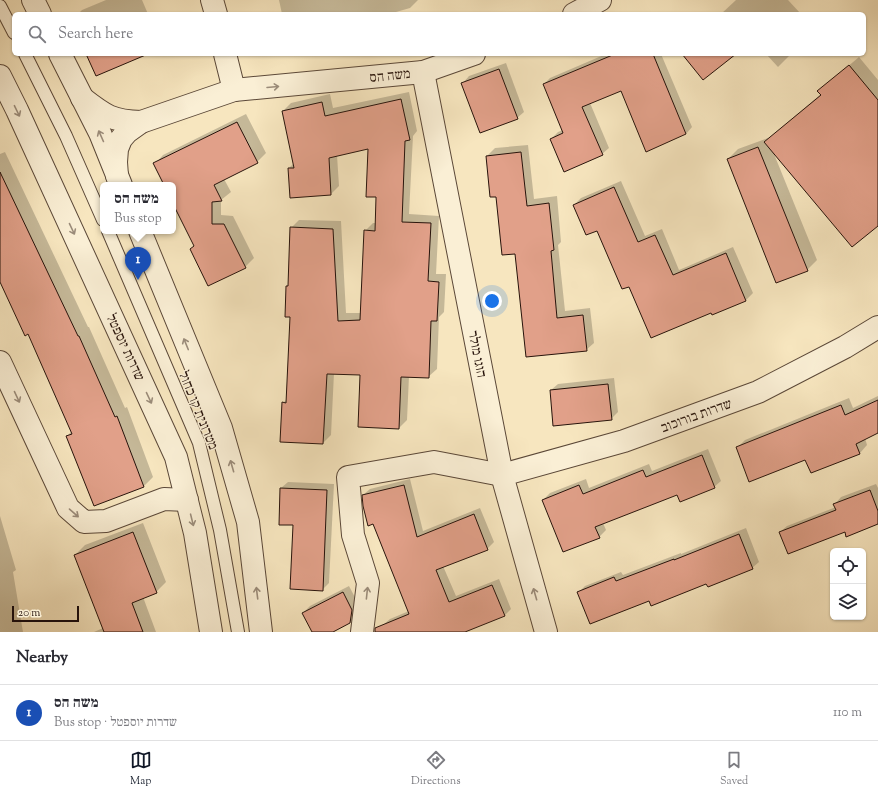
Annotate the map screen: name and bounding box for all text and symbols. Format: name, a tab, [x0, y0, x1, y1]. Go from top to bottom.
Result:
search box	[12, 12, 866, 56]
icon: search	[26, 23, 48, 45]
text: Search here	[58, 24, 133, 45]
street label: משה הס	[369, 65, 412, 89]
one-way arrow	[266, 83, 279, 90]
one-way arrow	[14, 105, 21, 117]
one-way arrow	[96, 130, 104, 142]
popup	[100, 182, 176, 234]
text: משה הס	[114, 189, 159, 210]
text: Bus stop	[114, 210, 162, 228]
one-way arrow	[69, 223, 76, 235]
pin: 1	[125, 247, 151, 280]
your location	[482, 291, 502, 311]
street label: שדרות יוספטל	[100, 311, 149, 385]
street label: הוגו מולר	[462, 329, 490, 380]
one-way arrow	[182, 339, 190, 351]
street label: מטרונית קו כחול	[172, 368, 222, 453]
one-way arrow	[14, 391, 21, 403]
one-way arrow	[146, 392, 153, 404]
street label: שדרות בורוכוב	[658, 395, 735, 439]
one-way arrow	[228, 460, 235, 473]
one-way arrow	[69, 508, 79, 517]
one-way arrow	[188, 514, 196, 527]
map controls	[830, 548, 866, 620]
button: locate	[830, 548, 866, 584]
button: layers	[830, 584, 866, 620]
one-way arrow	[253, 587, 261, 600]
one-way arrow	[363, 587, 371, 600]
one-way arrow	[531, 588, 538, 601]
scale bar	[12, 604, 79, 623]
text: 20 m	[18, 605, 40, 621]
text: Nearby	[16, 646, 68, 670]
text: משה הס	[54, 693, 99, 714]
text: 1	[27, 704, 31, 722]
text: 110 m	[833, 704, 862, 722]
text: Bus stop · שדרות יוספטל	[54, 714, 177, 732]
tab: Map	[130, 749, 152, 789]
tab: Directions	[411, 749, 461, 789]
tab: Saved	[720, 749, 748, 789]

